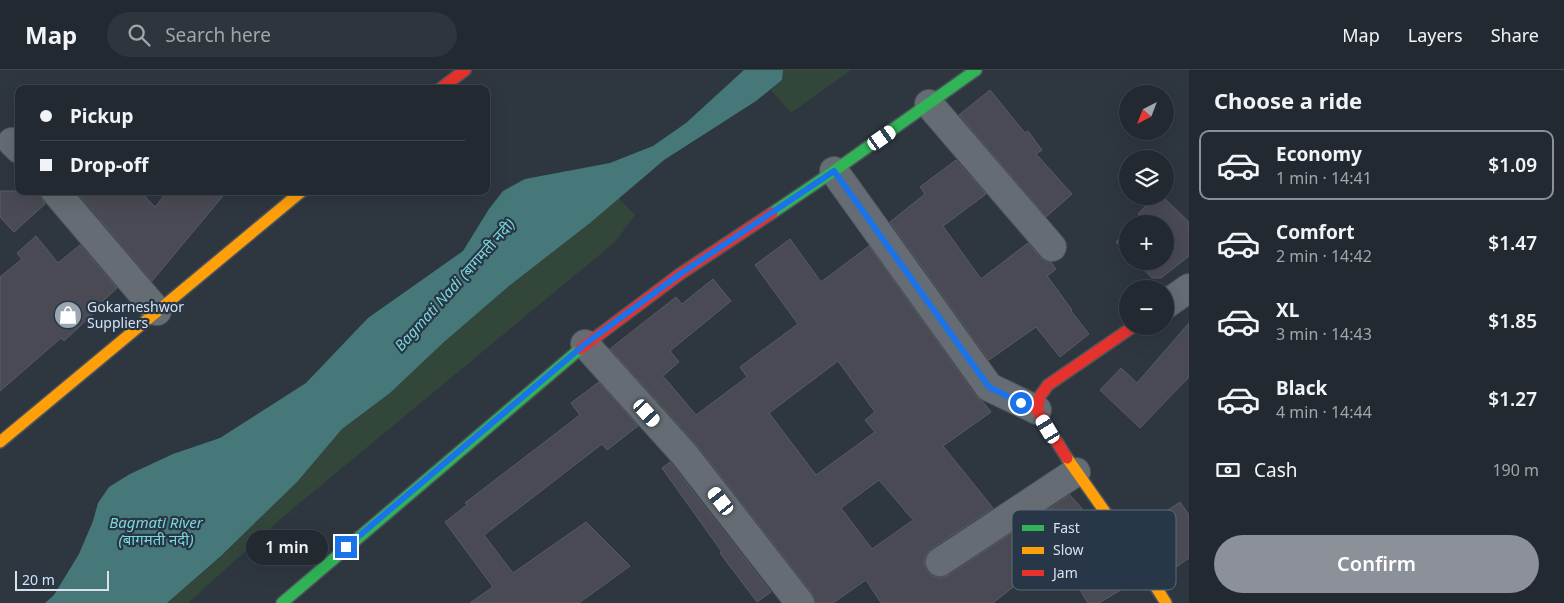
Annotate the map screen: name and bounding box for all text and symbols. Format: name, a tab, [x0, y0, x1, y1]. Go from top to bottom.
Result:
search box	[107, 12, 457, 57]
text: Map	[25, 18, 77, 51]
icon: search	[125, 21, 153, 49]
text: Search here	[165, 22, 271, 48]
text: Map	[1342, 23, 1380, 47]
text: Layers	[1408, 23, 1463, 47]
text: Share	[1491, 23, 1539, 47]
north arrow	[1119, 85, 1174, 140]
map controls	[1119, 85, 1174, 335]
text: Choose a ride	[1214, 85, 1362, 115]
text: Pickup	[70, 103, 133, 129]
car	[865, 123, 898, 153]
text: Economy	[1276, 141, 1362, 167]
icon: car	[1216, 143, 1261, 188]
button: layers	[1119, 150, 1174, 205]
text: Drop-off	[70, 152, 149, 178]
text: $1.09	[1488, 152, 1537, 178]
text: 1 min · 14:41	[1276, 167, 1372, 189]
water label: Bagmati Nadi (बागमती नदी)	[390, 214, 519, 355]
button: +	[1119, 215, 1174, 270]
text: Comfort	[1276, 219, 1355, 245]
icon: car	[1216, 221, 1261, 266]
text: $1.47	[1488, 230, 1537, 256]
text: 2 min · 14:42	[1276, 245, 1372, 267]
button: −	[1119, 280, 1174, 335]
place label: Gokarneshwor Suppliers	[87, 297, 184, 332]
text: XL	[1276, 297, 1299, 323]
icon: car	[1216, 299, 1261, 344]
shop icon: Gokarneshwor Suppliers	[53, 300, 83, 330]
text: $1.85	[1488, 308, 1537, 334]
text: 3 min · 14:43	[1276, 323, 1372, 345]
text: Black	[1276, 375, 1327, 401]
icon: car	[1216, 377, 1261, 422]
text: $1.27	[1488, 386, 1537, 412]
route start	[1010, 392, 1032, 414]
car	[631, 397, 662, 429]
text: 4 min · 14:44	[1276, 401, 1372, 423]
car	[1033, 412, 1062, 446]
icon: cash	[1214, 456, 1242, 484]
text: Cash	[1254, 457, 1298, 483]
text: 190 m	[1492, 459, 1539, 481]
car	[705, 485, 736, 517]
legend	[1012, 510, 1176, 590]
water label: Bagmati River (बागमती नदी)	[109, 512, 204, 549]
text: Fast	[1053, 518, 1080, 537]
callout: 1 min	[246, 530, 328, 564]
button: Confirm	[1214, 535, 1539, 593]
text: 1 min	[265, 536, 309, 558]
route end	[335, 536, 357, 558]
text: Slow	[1053, 540, 1084, 559]
text: Jam	[1051, 563, 1078, 582]
scale bar	[15, 568, 109, 591]
text: 20 m	[22, 570, 55, 589]

